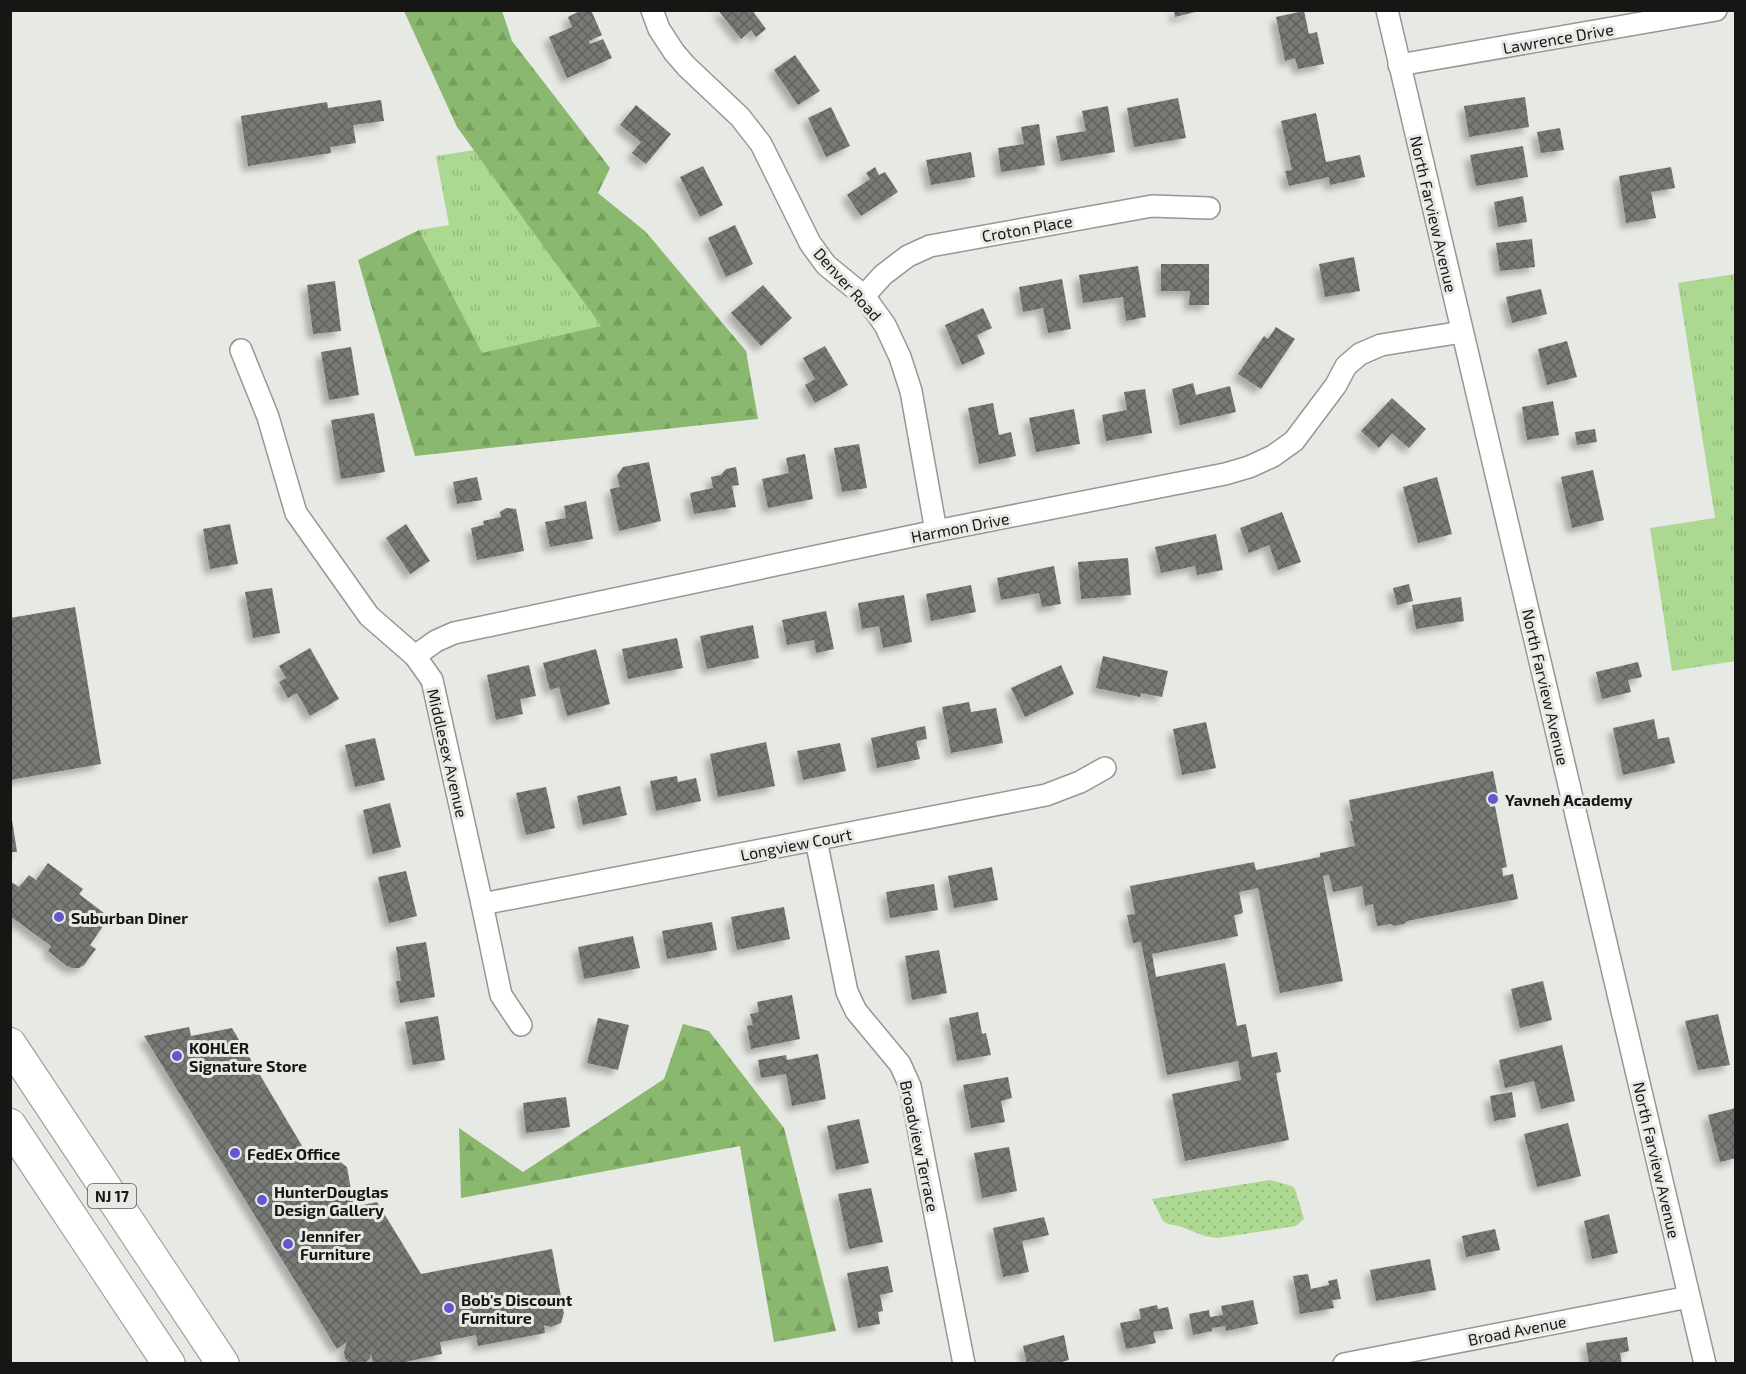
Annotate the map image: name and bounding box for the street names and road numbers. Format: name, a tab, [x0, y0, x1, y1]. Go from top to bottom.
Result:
street label: Lawrence Drive	[1501, 19, 1615, 57]
street label: North Farview Avenue	[1407, 134, 1461, 294]
street label: Croton Place	[980, 211, 1074, 245]
street label: Denver Road	[810, 243, 886, 325]
street label: Harmon Drive	[909, 508, 1011, 546]
street label: North Farview Avenue	[1519, 607, 1573, 767]
street label: Middlesex Avenue	[424, 687, 472, 819]
street label: Longview Court	[739, 824, 853, 864]
street label: Broadview Terrace	[897, 1078, 943, 1214]
street label: North Farview Avenue	[1630, 1080, 1684, 1240]
road number: NJ 17	[88, 1184, 136, 1208]
street label: Broad Avenue	[1466, 1311, 1568, 1349]

